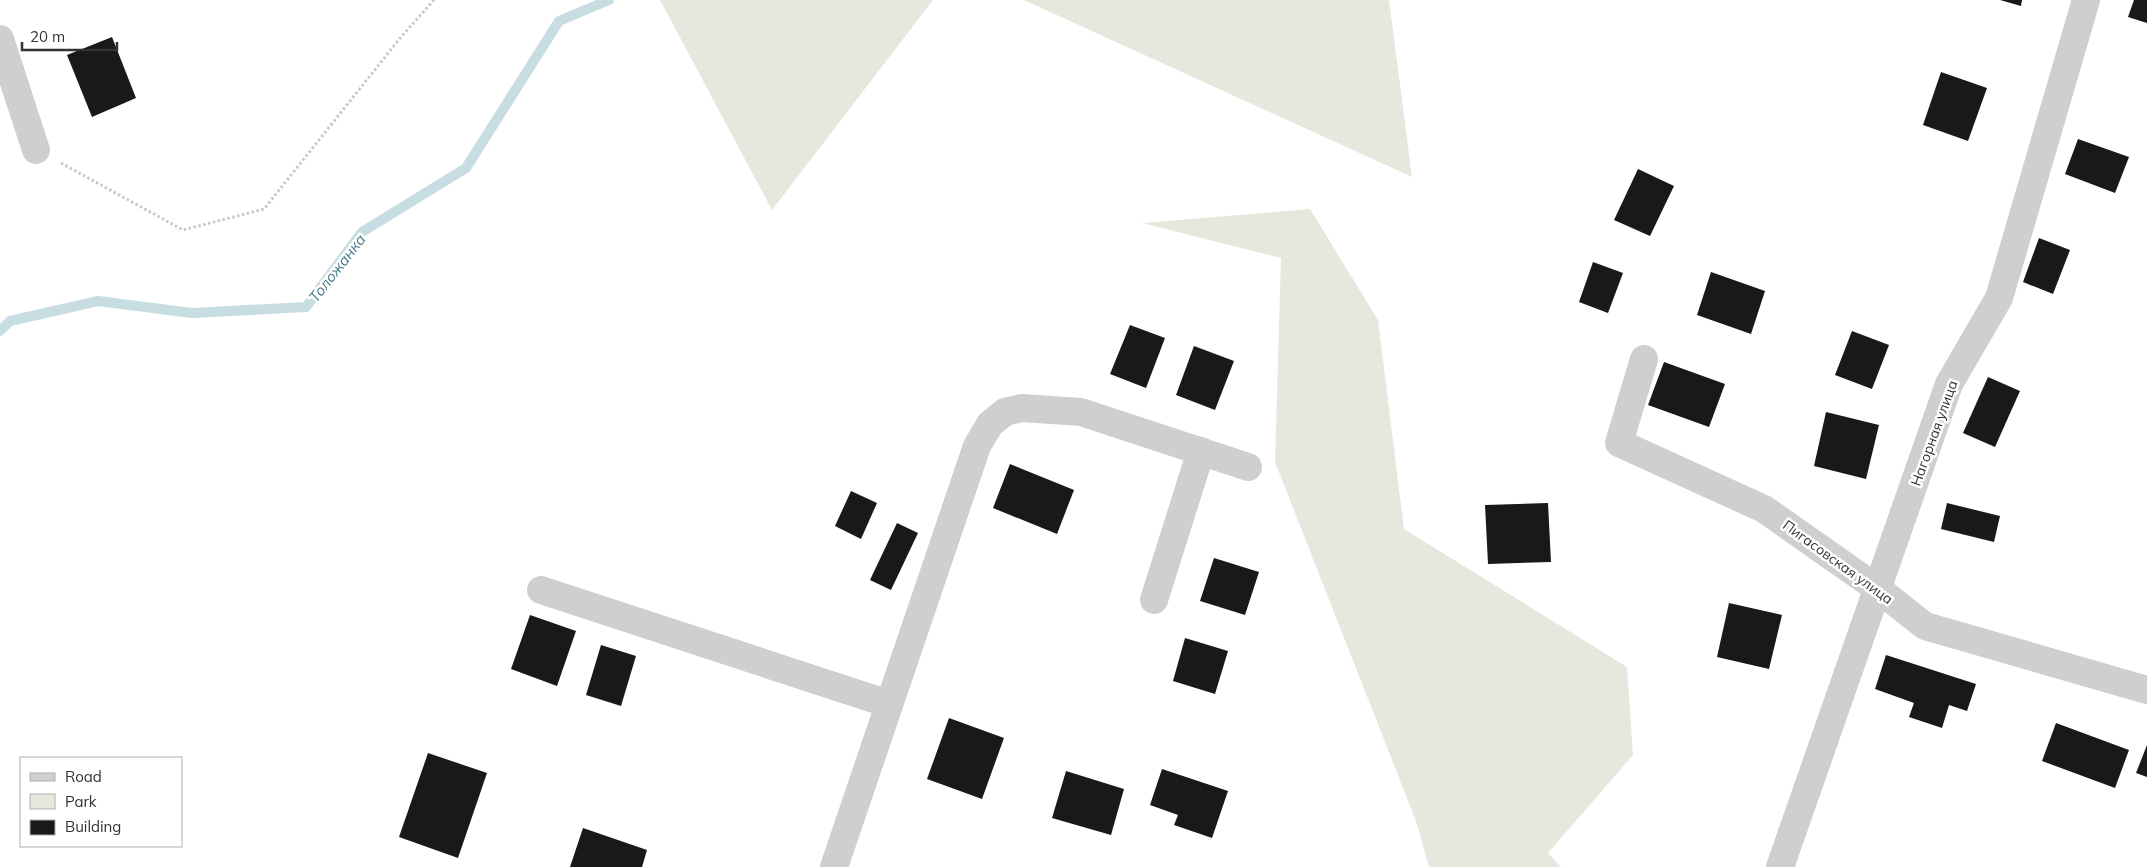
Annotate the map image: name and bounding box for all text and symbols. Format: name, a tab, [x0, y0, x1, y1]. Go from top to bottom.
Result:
scale bar	[22, 20, 118, 52]
text: 20 m	[30, 27, 65, 46]
water label: Толожанка	[304, 230, 370, 306]
street label: Нагорная улица	[1907, 378, 1961, 488]
street label: Пигасовская улица	[1779, 516, 1897, 608]
legend	[20, 757, 182, 847]
text: Road	[65, 767, 102, 786]
text: Park	[65, 792, 97, 811]
text: Building	[65, 817, 121, 836]

